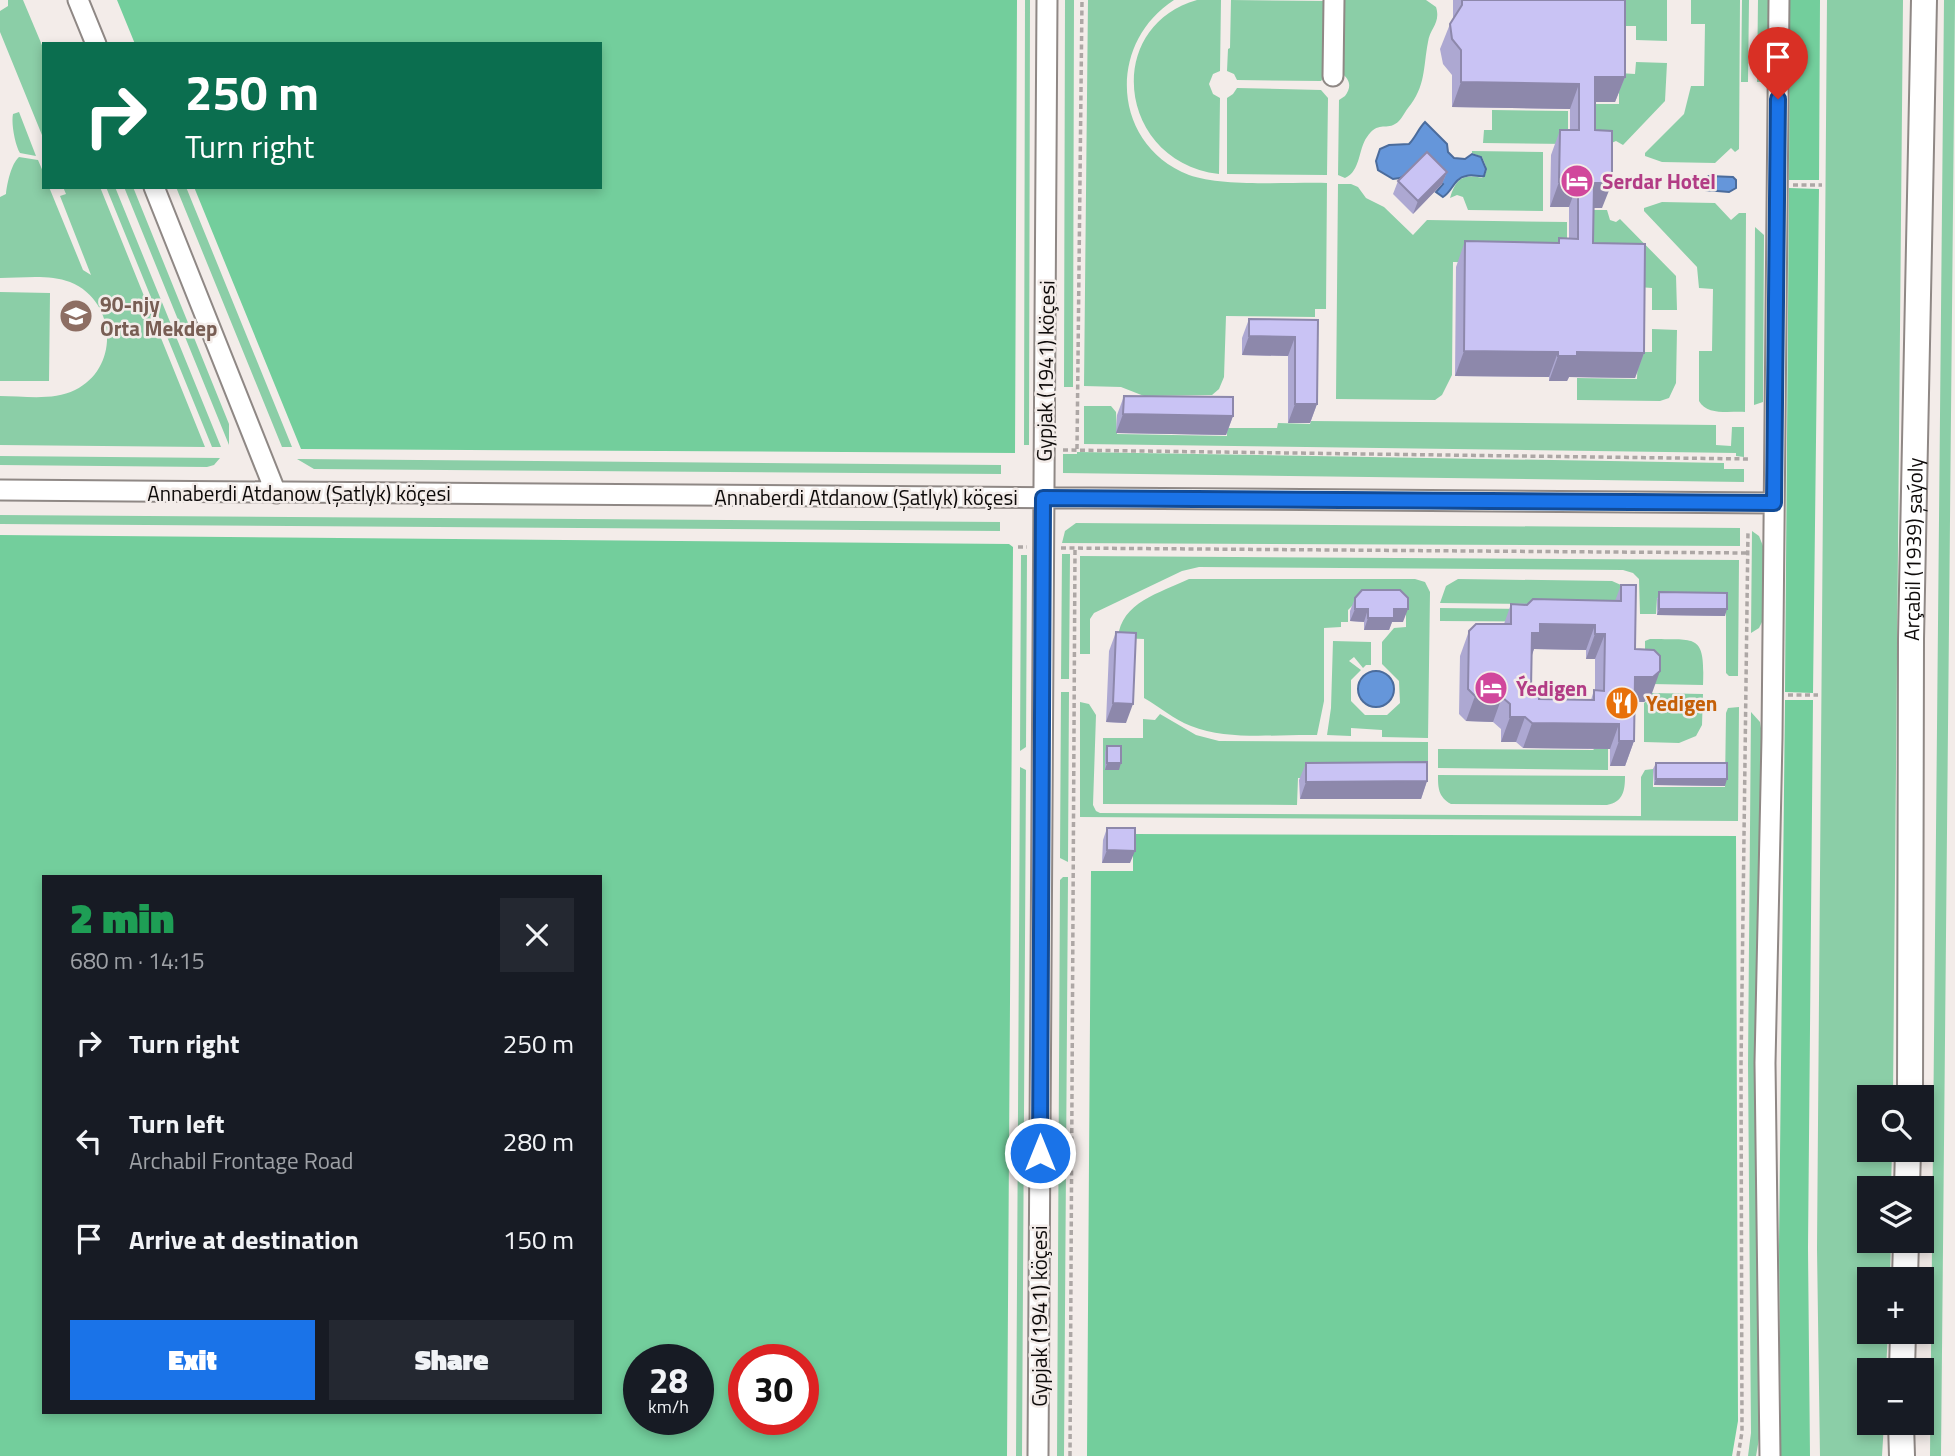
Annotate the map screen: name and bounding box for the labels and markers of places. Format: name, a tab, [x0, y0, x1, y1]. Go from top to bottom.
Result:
pin	[1748, 27, 1808, 99]
hotel icon: Serdar Hotel	[1558, 162, 1596, 200]
place label: Serdar Hotel	[1602, 165, 1716, 197]
place label: 90-njy Orta Mekdep	[100, 288, 217, 344]
school or university icon: 90-njy Orta Mekdep	[57, 297, 95, 335]
hotel icon: Ýedigen	[1472, 669, 1510, 707]
place label: Ýedigen	[1516, 672, 1587, 704]
restaurant icon: Yedigen	[1603, 684, 1641, 722]
place label: Yedigen	[1646, 687, 1717, 719]

